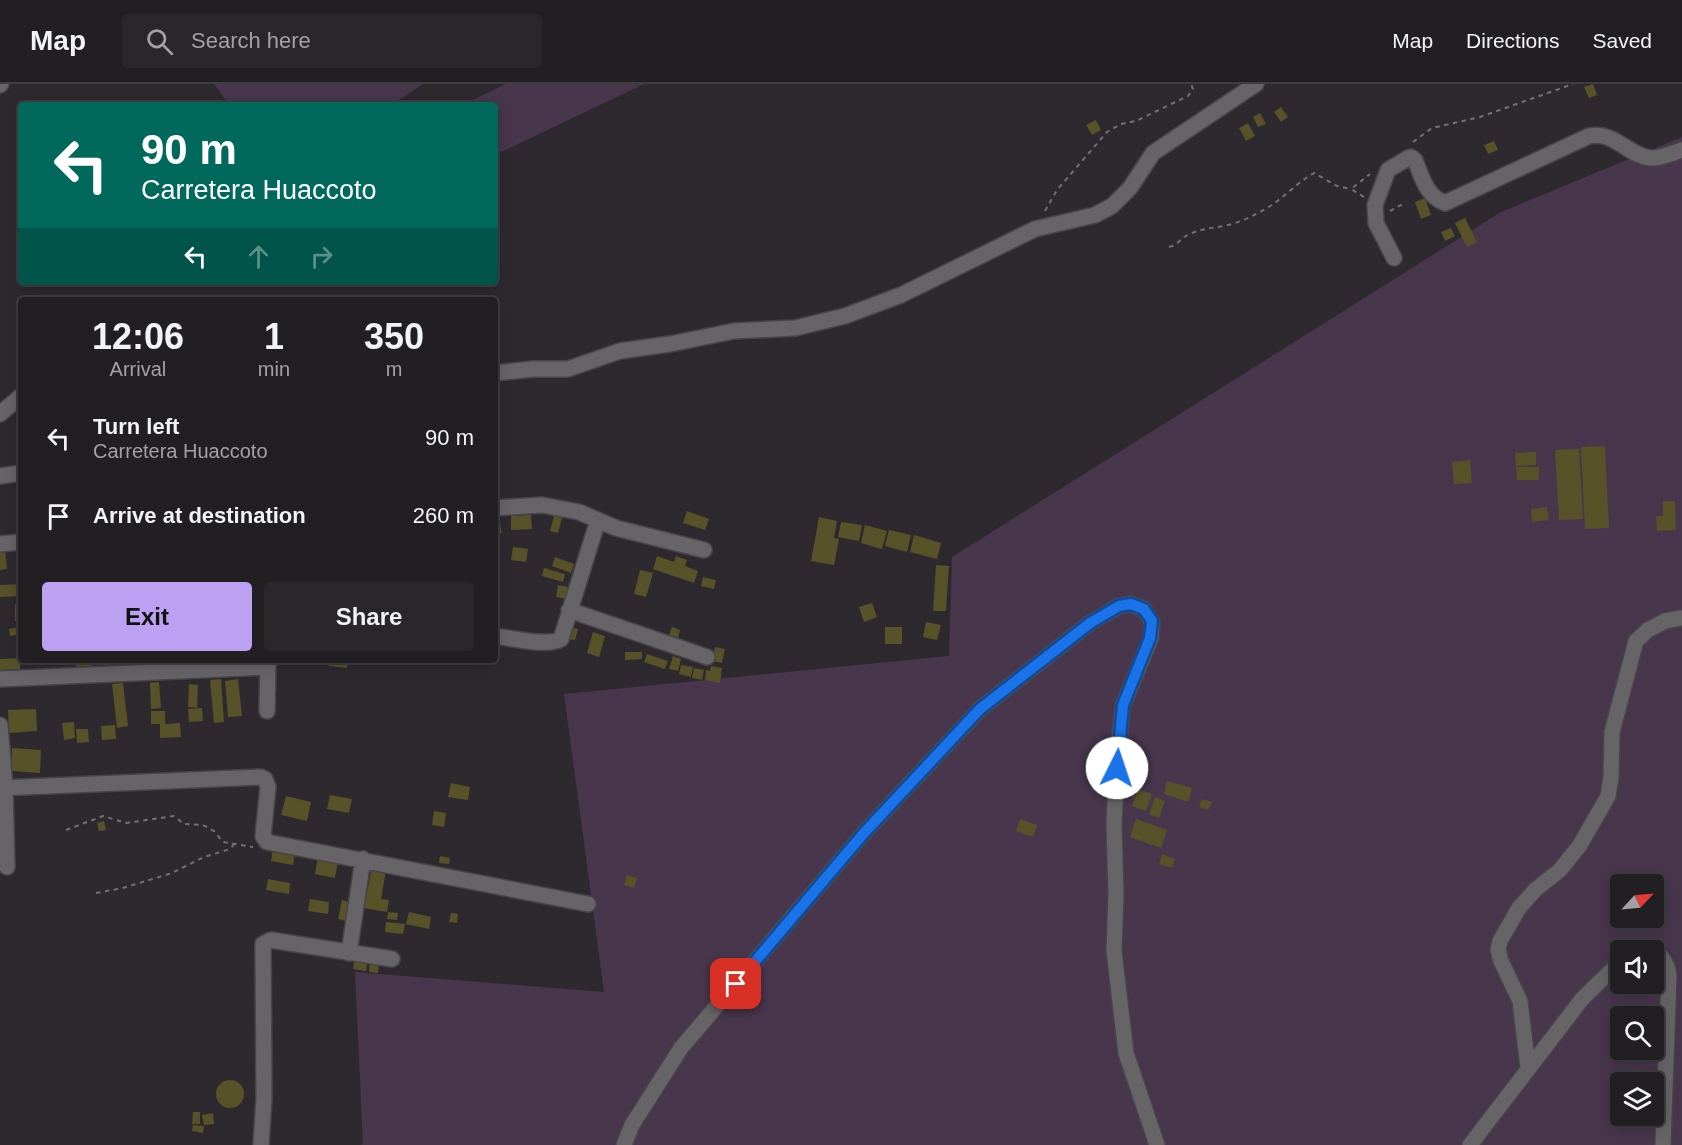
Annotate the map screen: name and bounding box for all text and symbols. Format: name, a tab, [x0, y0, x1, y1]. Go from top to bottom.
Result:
search box	[122, 14, 542, 68]
text: Map	[30, 25, 86, 56]
icon: search	[143, 25, 176, 58]
text: Search here	[191, 28, 311, 53]
text: Map	[1392, 29, 1433, 52]
text: Directions	[1466, 29, 1559, 52]
text: Saved	[1592, 29, 1652, 52]
icon: left	[42, 126, 120, 204]
text: 90 m	[141, 126, 237, 173]
text: Carretera Huaccoto	[141, 175, 377, 205]
icon: left	[179, 240, 212, 273]
icon: ahead	[242, 240, 275, 273]
icon: right	[305, 240, 338, 273]
text: 12:06	[92, 316, 184, 357]
text: 1	[264, 316, 284, 357]
text: 350	[364, 316, 424, 357]
text: Arrival	[110, 358, 166, 380]
text: min	[258, 358, 290, 380]
text: m	[386, 358, 402, 380]
text: Turn left	[93, 414, 179, 439]
icon: left	[42, 422, 75, 455]
text: 90 m	[425, 425, 474, 450]
text: Carretera Huaccoto	[93, 440, 268, 462]
icon: arrive	[42, 500, 75, 533]
text: Arrive at destination	[93, 503, 306, 528]
text: 260 m	[413, 503, 474, 528]
button: Exit	[42, 582, 252, 651]
button: Share	[264, 582, 474, 651]
position arrow	[1085, 736, 1149, 800]
north arrow	[1610, 874, 1664, 928]
map controls	[1610, 874, 1664, 1126]
button: sound	[1610, 940, 1664, 994]
pin	[710, 958, 761, 1009]
icon: arrive	[719, 967, 752, 1000]
button: search	[1610, 1006, 1664, 1060]
button: layers	[1610, 1072, 1664, 1126]

